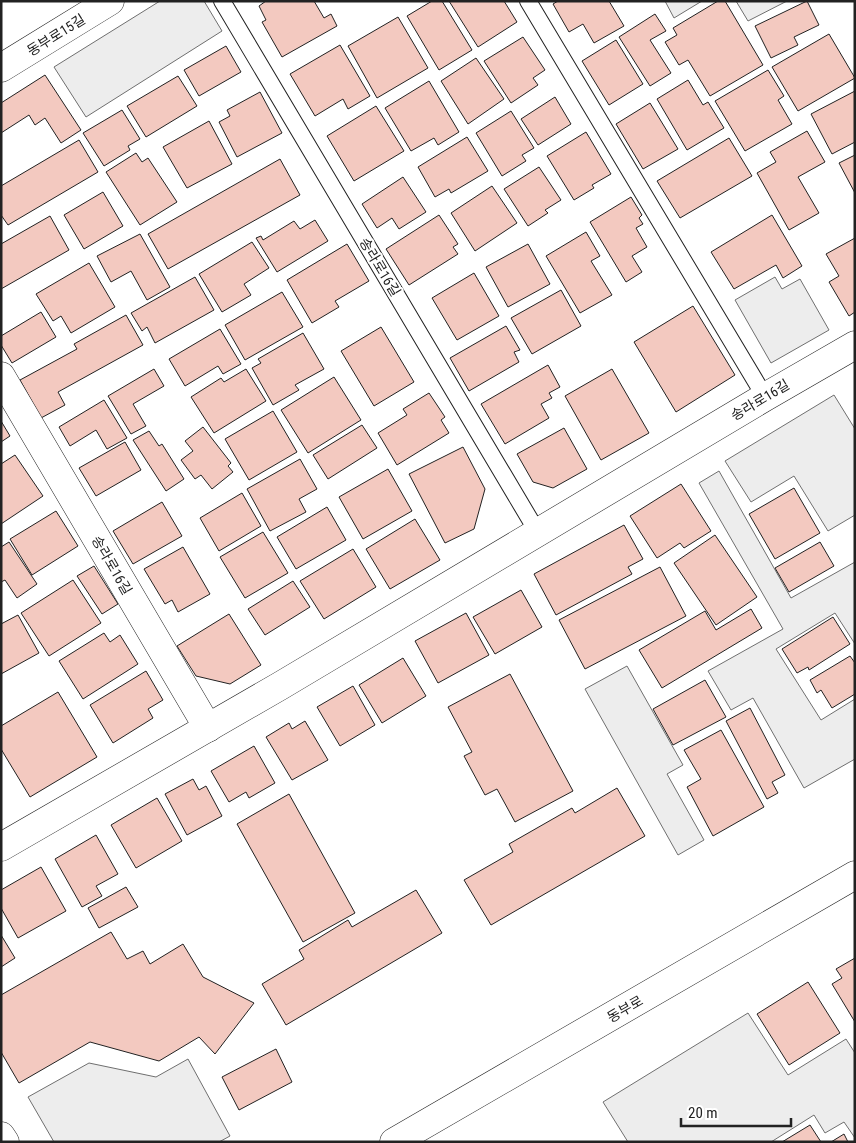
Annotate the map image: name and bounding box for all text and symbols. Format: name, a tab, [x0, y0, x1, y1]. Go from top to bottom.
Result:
street label: 동부로15길	[24, 11, 88, 59]
street label: 송라로16길	[356, 235, 404, 299]
street label: 송라로16길	[728, 376, 792, 424]
street label: 송라로16길	[89, 533, 135, 597]
street label: 동부로	[604, 992, 646, 1026]
scale bar	[681, 1096, 791, 1128]
text: 20 m	[688, 1104, 718, 1122]

